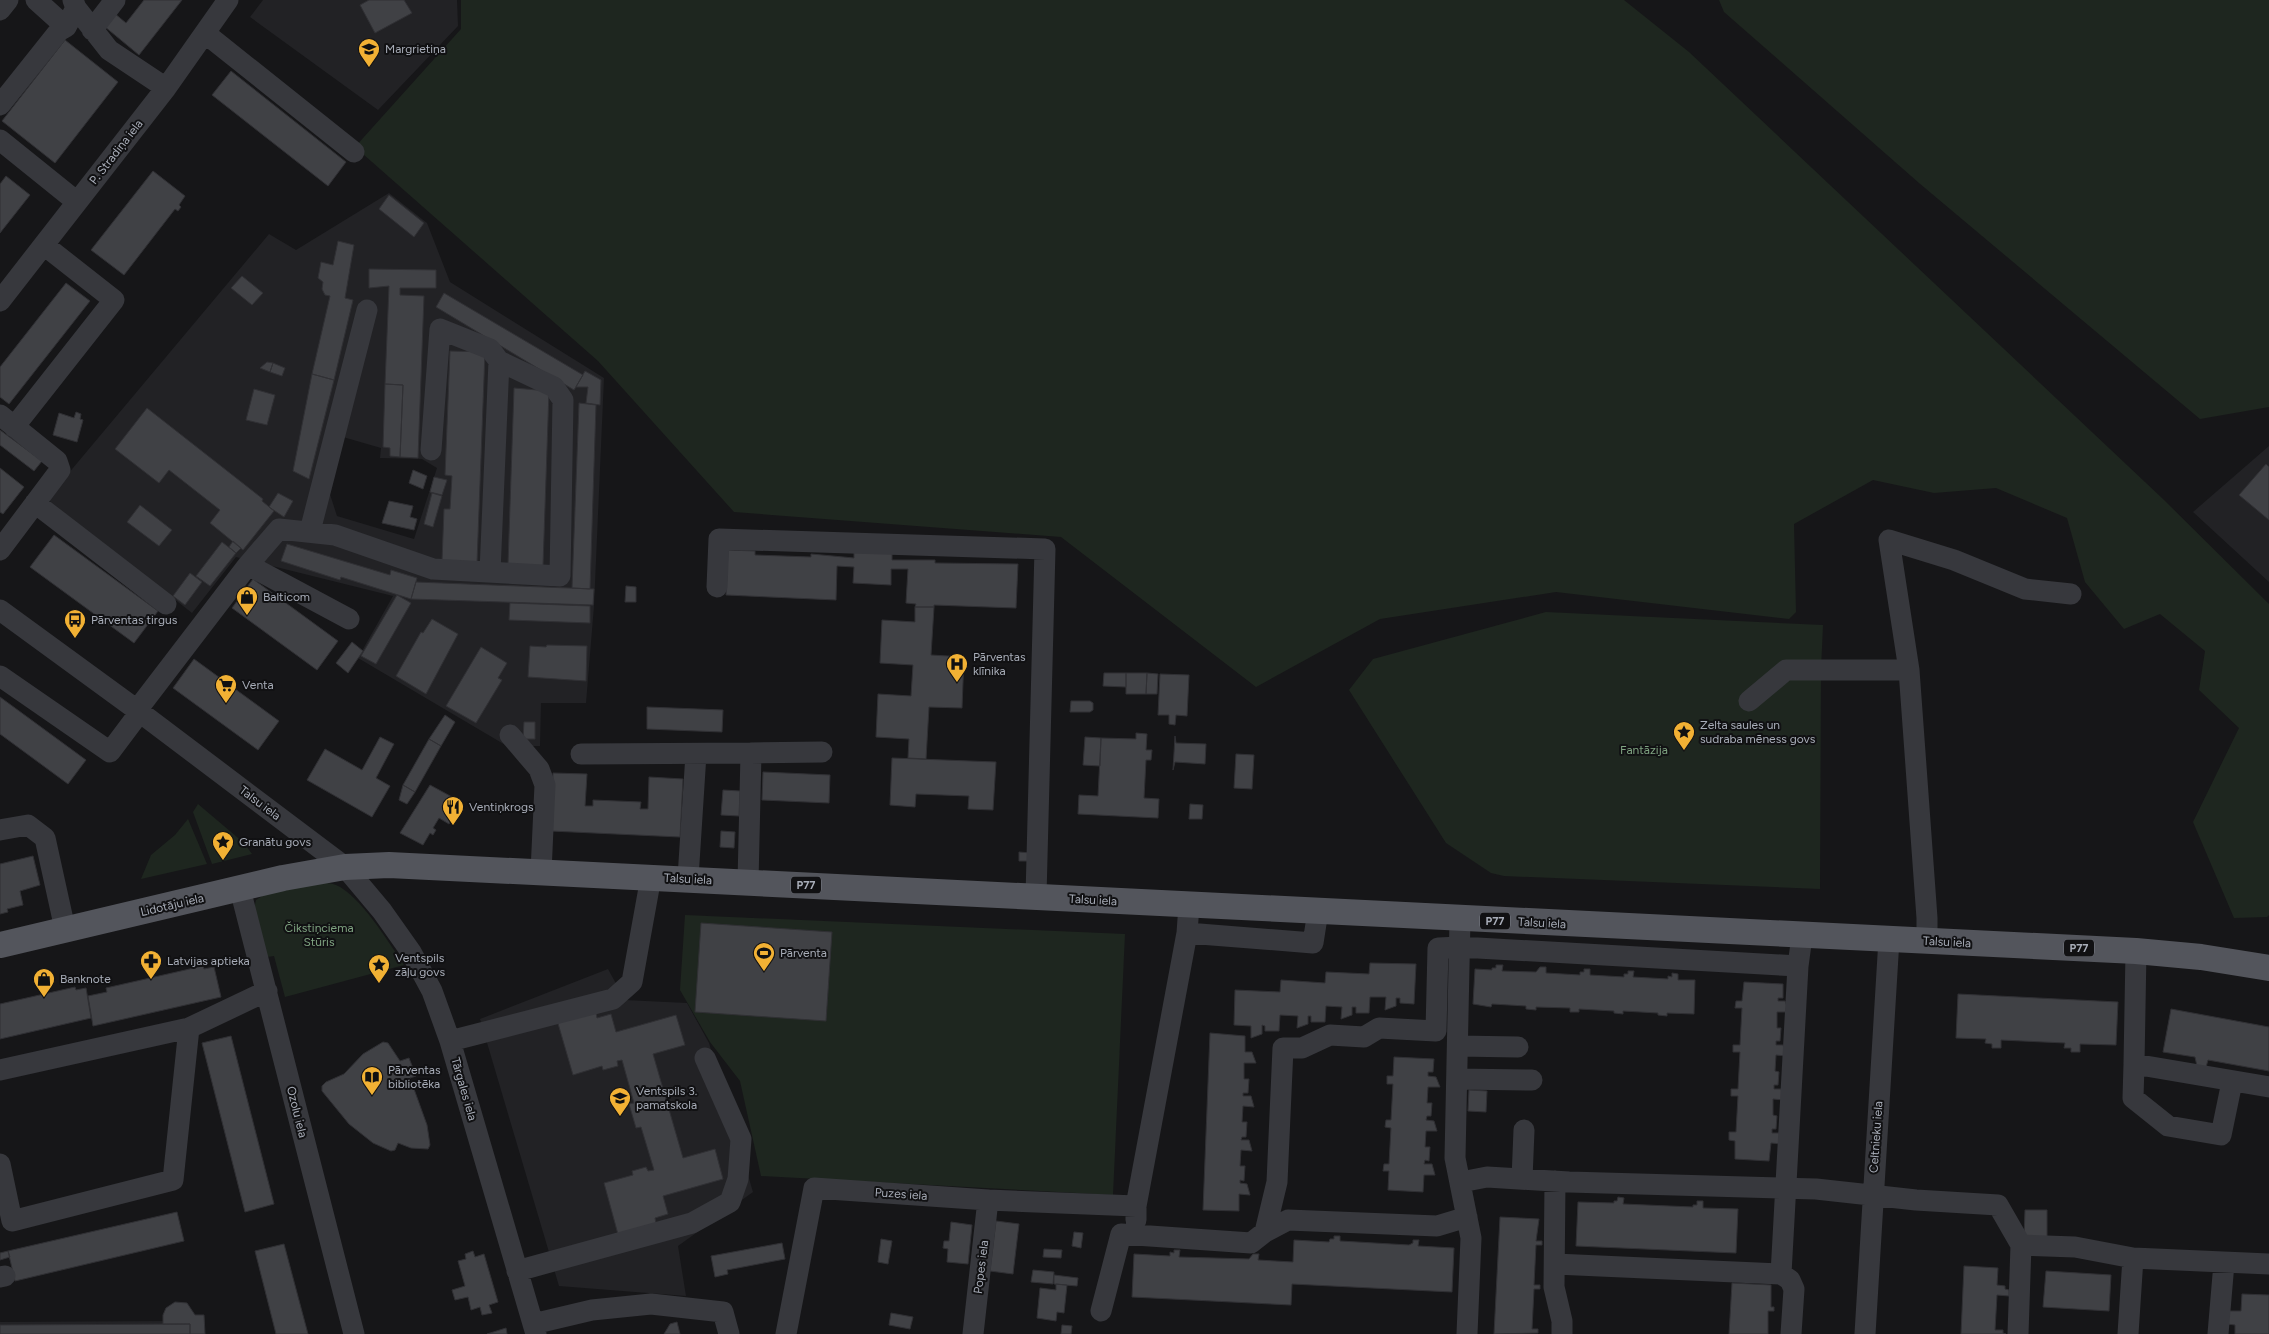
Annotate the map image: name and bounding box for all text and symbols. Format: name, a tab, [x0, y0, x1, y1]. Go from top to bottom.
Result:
school or university icon: Margrietiņa	[357, 37, 381, 68]
place label: Margrietiņa	[385, 42, 446, 56]
street label: P. Stradiņa iela	[86, 117, 146, 187]
shop icon: Balticom	[235, 585, 259, 616]
place label: Balticom	[263, 590, 310, 604]
bus stop icon: Pārventas tirgus	[63, 608, 87, 639]
place label: Pārventas tirgus	[91, 613, 178, 627]
place label: Pārventas klīnika	[973, 650, 1026, 678]
hospital icon: Pārventas klīnika	[945, 652, 969, 683]
supermarket icon: Venta	[214, 673, 238, 704]
place label: Venta	[242, 678, 274, 692]
place label: Zelta saules un sudraba mēness govs	[1700, 718, 1816, 746]
place icon: Zelta saules un sudraba mēness govs	[1672, 720, 1696, 751]
park label: Fantāzija	[1620, 743, 1668, 757]
street label: Talsu iela	[237, 783, 283, 823]
restaurant icon: Ventiņkrogs	[441, 795, 465, 826]
place label: Ventiņkrogs	[469, 800, 534, 814]
place icon: Granātu govs	[211, 830, 235, 861]
place label: Granātu govs	[239, 835, 311, 849]
street label: Talsu iela	[664, 871, 712, 887]
road number: P77	[791, 876, 821, 894]
street label: Lidotāju iela	[139, 891, 205, 919]
street label: Talsu iela	[1069, 892, 1117, 908]
road number: P77	[1480, 912, 1510, 929]
street label: Talsu iela	[1518, 915, 1566, 931]
park label: Čikstiņciema Stūris	[284, 921, 354, 949]
street label: Talsu iela	[1923, 934, 1971, 950]
road number: P77	[2064, 940, 2094, 956]
sports icon: Pārventa	[752, 941, 776, 972]
place label: Pārventa	[780, 946, 827, 960]
pharmacy icon: Latvijas aptieka	[139, 949, 163, 980]
place label: Ventspils zāļu govs	[395, 951, 445, 979]
place icon: Ventspils zāļu govs	[367, 953, 391, 984]
place label: Latvijas aptieka	[167, 954, 250, 968]
shop icon: Banknote	[32, 967, 56, 998]
place label: Banknote	[60, 972, 111, 986]
street label: Tārgales iela	[448, 1056, 480, 1122]
place label: Pārventas bibliotēka	[388, 1063, 441, 1091]
library icon: Pārventas bibliotēka	[360, 1065, 384, 1096]
place label: Ventspils 3. pamatskola	[636, 1084, 697, 1112]
street label: Ozolu iela	[284, 1085, 310, 1139]
school or university icon: Ventspils 3. pamatskola	[608, 1086, 632, 1117]
street label: Celtnieku iela	[1867, 1101, 1885, 1173]
street label: Puzes iela	[874, 1185, 928, 1203]
street label: Popes iela	[971, 1239, 991, 1295]

